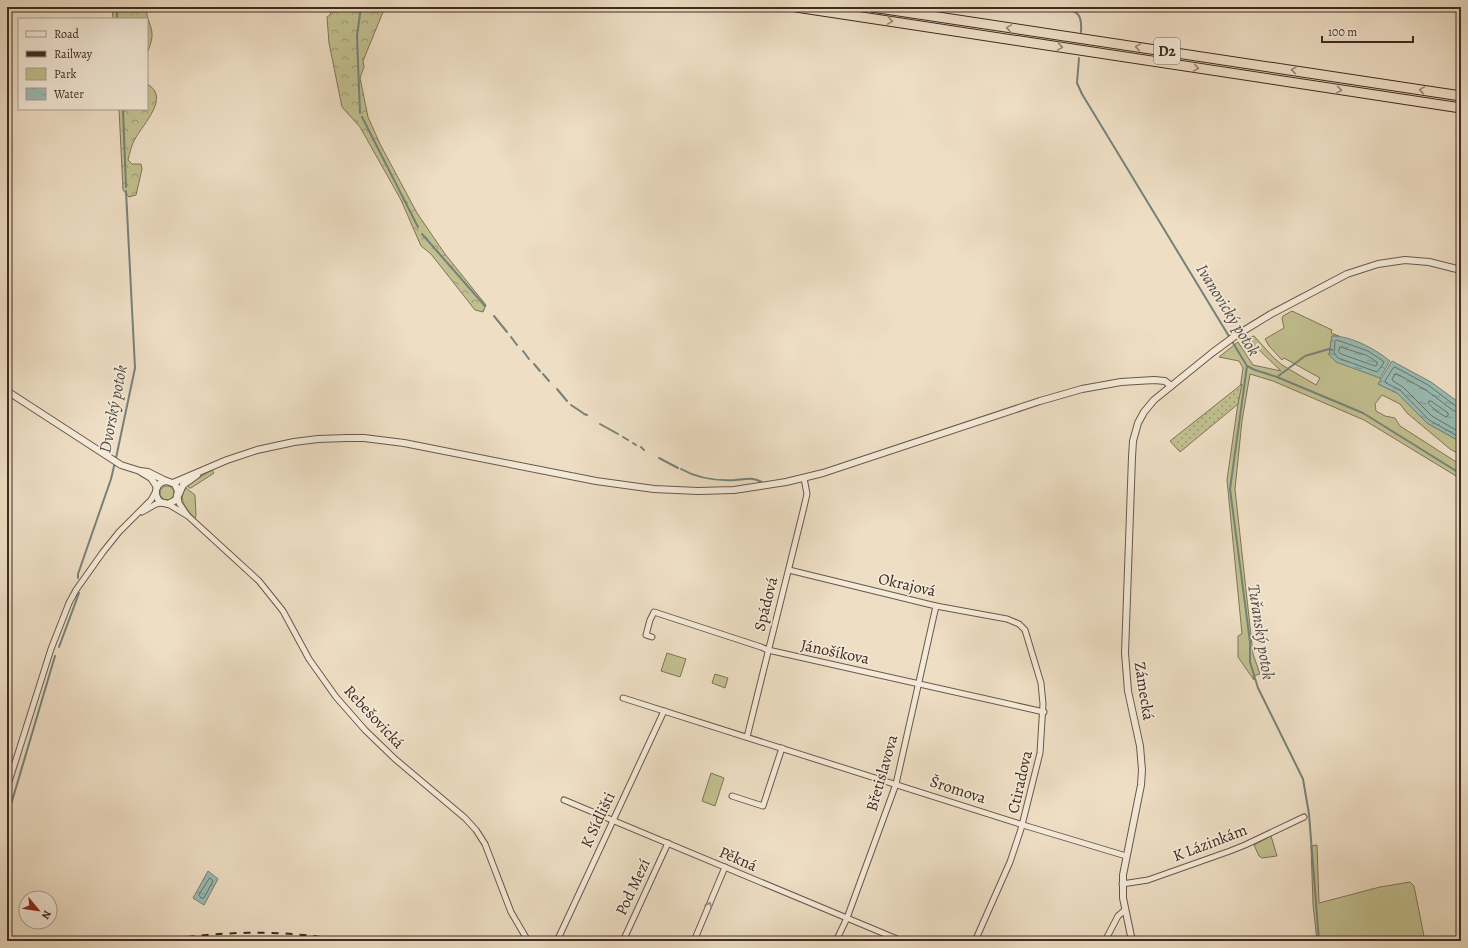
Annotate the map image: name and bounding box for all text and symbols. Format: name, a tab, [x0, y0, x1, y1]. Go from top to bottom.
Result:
one-way arrow	[887, 16, 893, 25]
legend	[18, 18, 148, 110]
scale bar	[1322, 18, 1413, 44]
one-way arrow	[1006, 24, 1012, 33]
text: 100 m	[1328, 24, 1357, 40]
text: Road	[54, 26, 80, 42]
road number: D2	[1154, 38, 1180, 64]
one-way arrow	[1057, 42, 1063, 51]
one-way arrow	[1135, 43, 1141, 52]
text: Railway	[54, 46, 93, 62]
one-way arrow	[1193, 63, 1200, 72]
text: Park	[54, 66, 77, 82]
one-way arrow	[1291, 66, 1297, 75]
one-way arrow	[1336, 85, 1342, 94]
text: Water	[53, 86, 84, 102]
one-way arrow	[1419, 86, 1426, 95]
water label: Ivanovický potok	[1191, 260, 1266, 361]
water label: Dvorský potok	[93, 363, 133, 455]
street label: Okrajová	[876, 568, 938, 602]
street label: Spádová	[749, 574, 783, 633]
water label: Tuřanský potok	[1242, 583, 1280, 682]
street label: Jánošíkova	[799, 634, 872, 670]
street label: Zámecká	[1129, 660, 1160, 722]
street label: Rebešovická	[339, 680, 409, 754]
street label: Břetislavova	[861, 732, 904, 814]
street label: Ctiradova	[1002, 748, 1038, 816]
street label: Šromova	[927, 771, 989, 810]
street label: K Sídlišti	[576, 788, 620, 852]
street label: K Lázinkám	[1170, 819, 1250, 867]
street label: Pěkná	[716, 841, 761, 877]
street label: Pod Mezí	[610, 855, 656, 919]
north arrow	[18, 890, 58, 930]
one-way arrow	[705, 902, 713, 909]
text: N	[38, 907, 55, 922]

